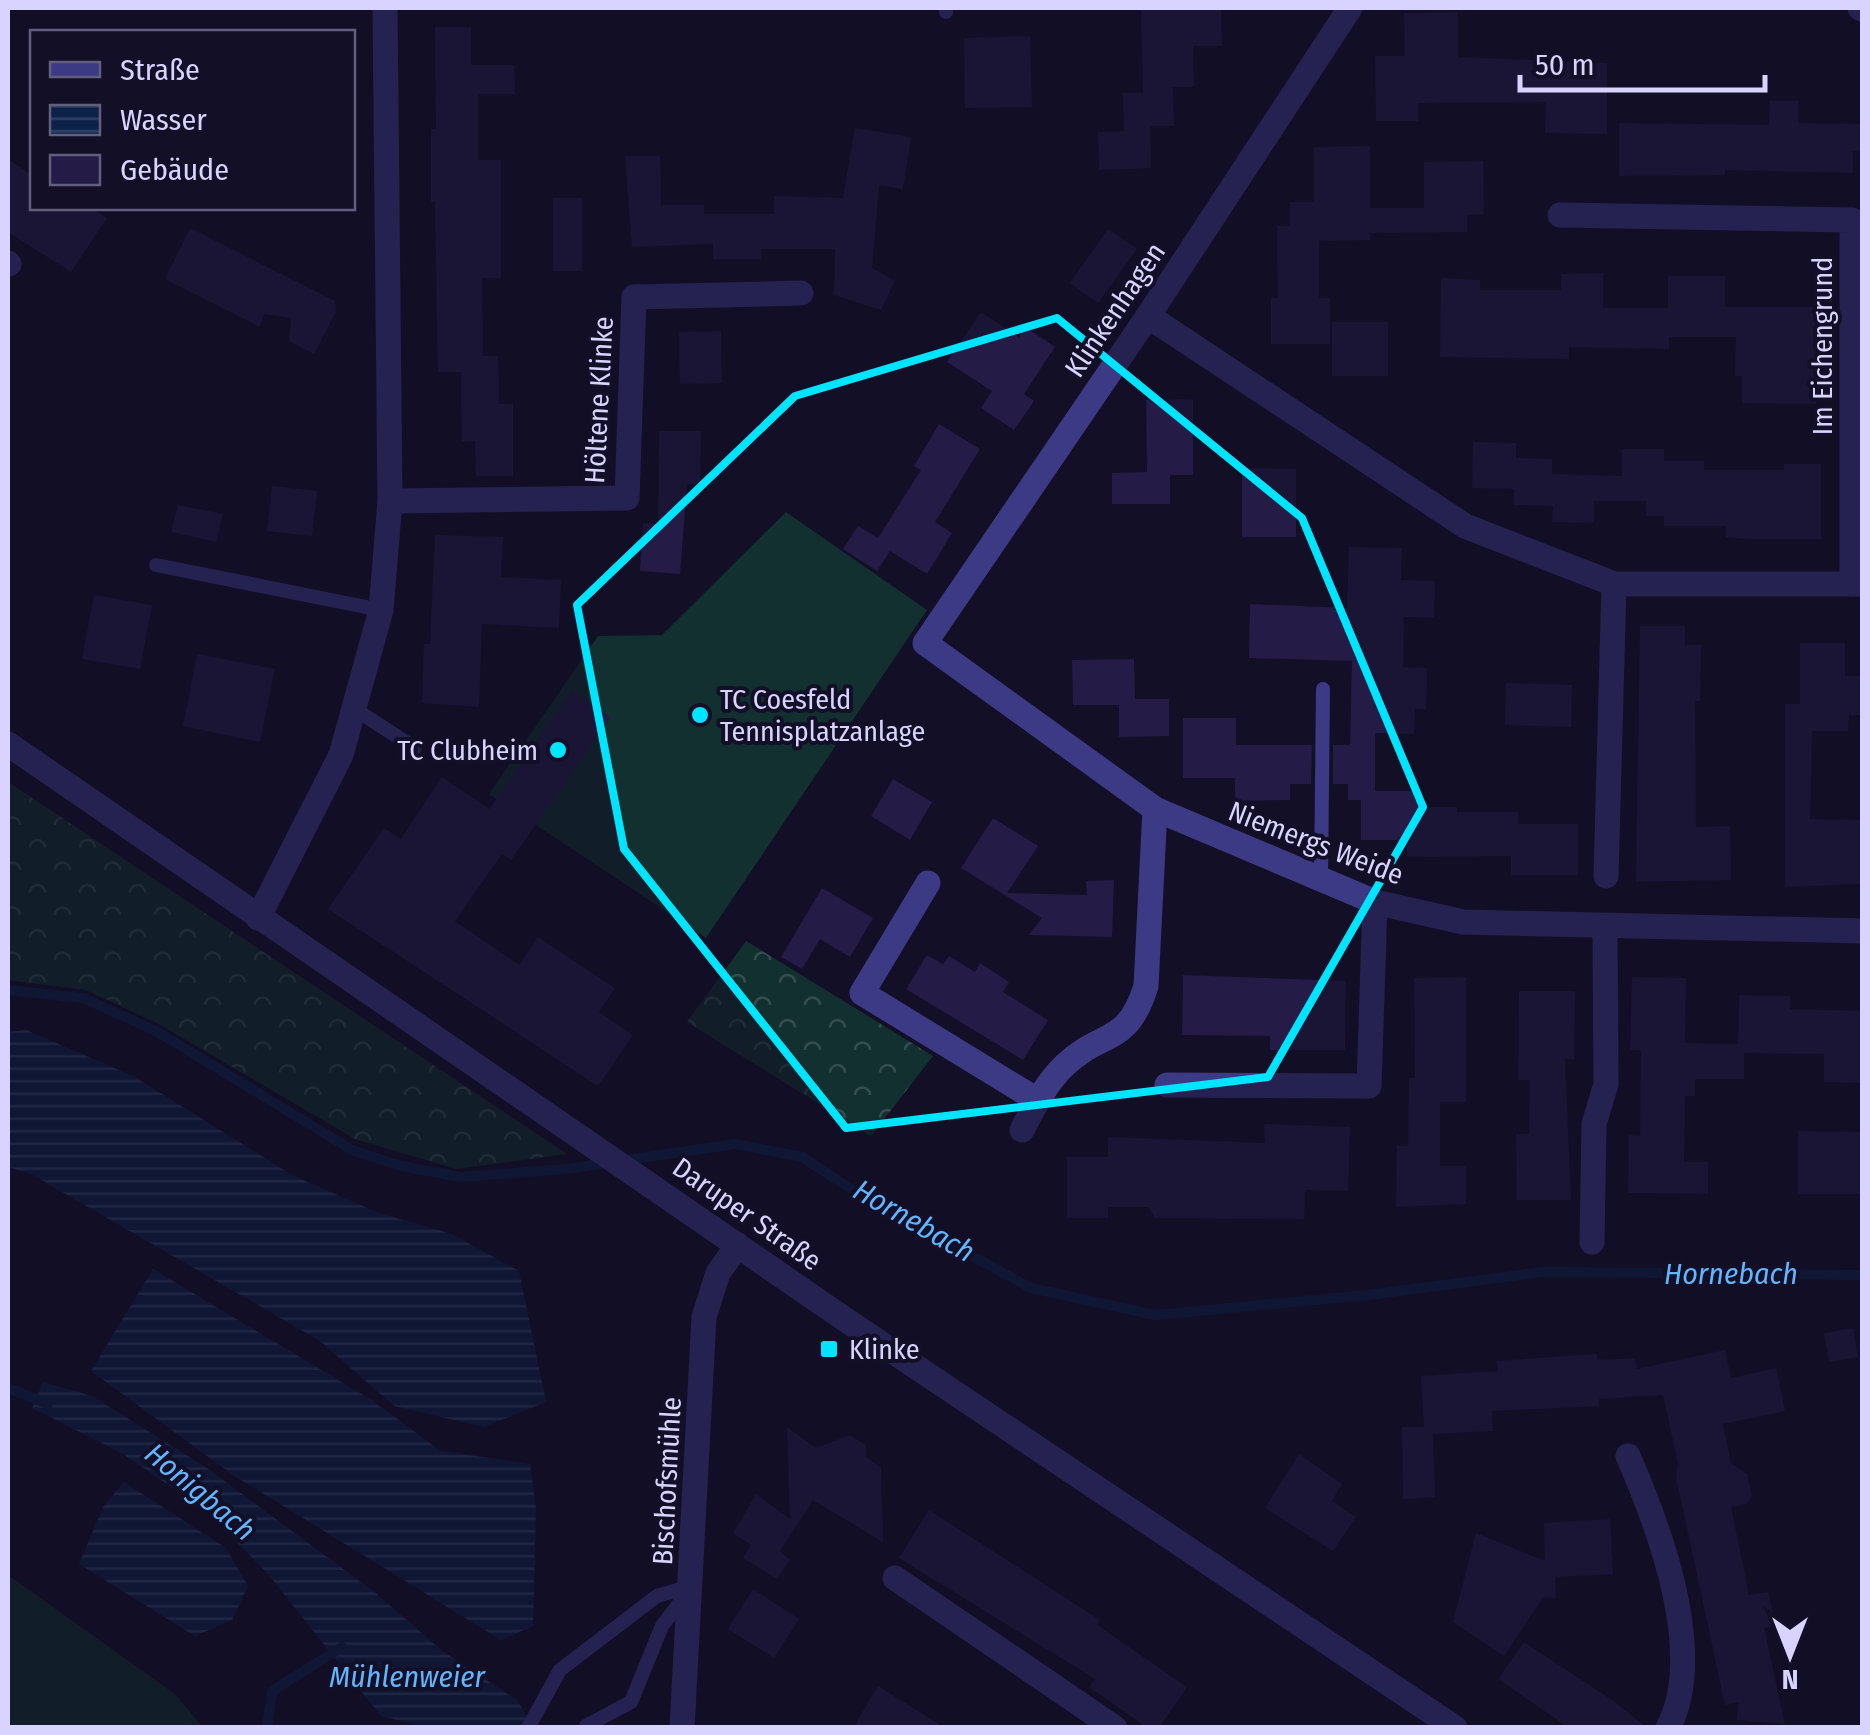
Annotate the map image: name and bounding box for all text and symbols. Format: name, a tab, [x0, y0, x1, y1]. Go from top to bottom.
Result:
legend	[30, 30, 355, 210]
scale bar	[1520, 30, 1765, 92]
text: 50 m	[1535, 47, 1595, 83]
text: Straße	[120, 52, 200, 88]
text: Wasser	[120, 102, 207, 138]
text: Gebäude	[120, 152, 229, 188]
street label: Klinkenhagen	[1058, 237, 1172, 383]
street label: Im Eichengrund	[1806, 257, 1839, 435]
street label: Höltene Klinke	[578, 316, 620, 484]
place label: TC Coesfeld Tennisplatzanlage	[720, 683, 925, 748]
marker: TC Coesfeld Tennisplatzanlage	[689, 704, 711, 726]
place label: TC Clubheim	[397, 734, 538, 767]
marker: TC Clubheim	[547, 739, 569, 761]
street label: Niemergs Weide	[1224, 795, 1408, 891]
street label: Daruper Straße	[666, 1151, 828, 1277]
water label: Hornebach	[847, 1172, 981, 1270]
water label: Hornebach	[1664, 1256, 1798, 1292]
place label: Klinke	[849, 1333, 920, 1366]
marker: Klinke	[818, 1338, 840, 1360]
street label: Bischofsmühle	[646, 1396, 688, 1566]
water label: Honigbach	[138, 1436, 262, 1548]
north arrow	[1740, 1605, 1840, 1705]
water label: Mühlenweier	[329, 1659, 487, 1695]
text: N	[1782, 1663, 1798, 1696]

